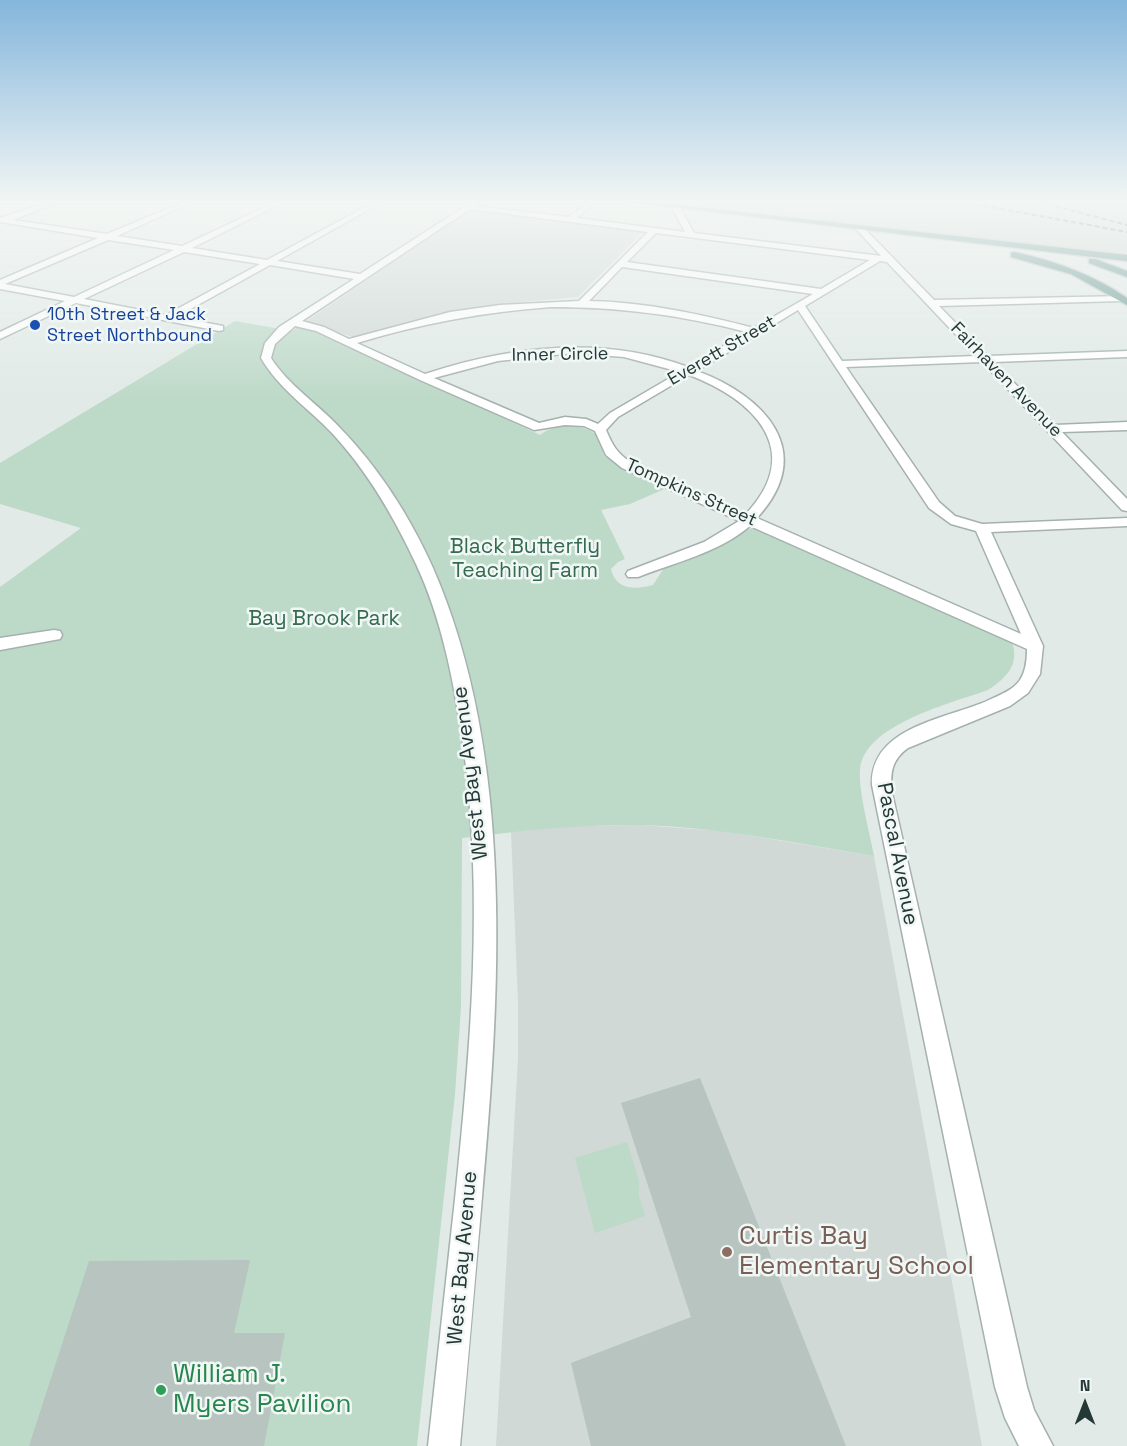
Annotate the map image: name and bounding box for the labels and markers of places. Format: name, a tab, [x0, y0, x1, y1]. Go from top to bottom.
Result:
place label: 10th Street & Jack Street Northbound	[47, 304, 212, 346]
marker: 10th Street & Jack Street Northbound	[28, 318, 42, 332]
place label: Curtis Bay Elementary School	[739, 1221, 974, 1282]
marker: Curtis Bay Elementary School	[720, 1245, 734, 1259]
place label: William J. Myers Pavilion	[173, 1359, 351, 1420]
marker: William J. Myers Pavilion	[154, 1383, 168, 1397]

